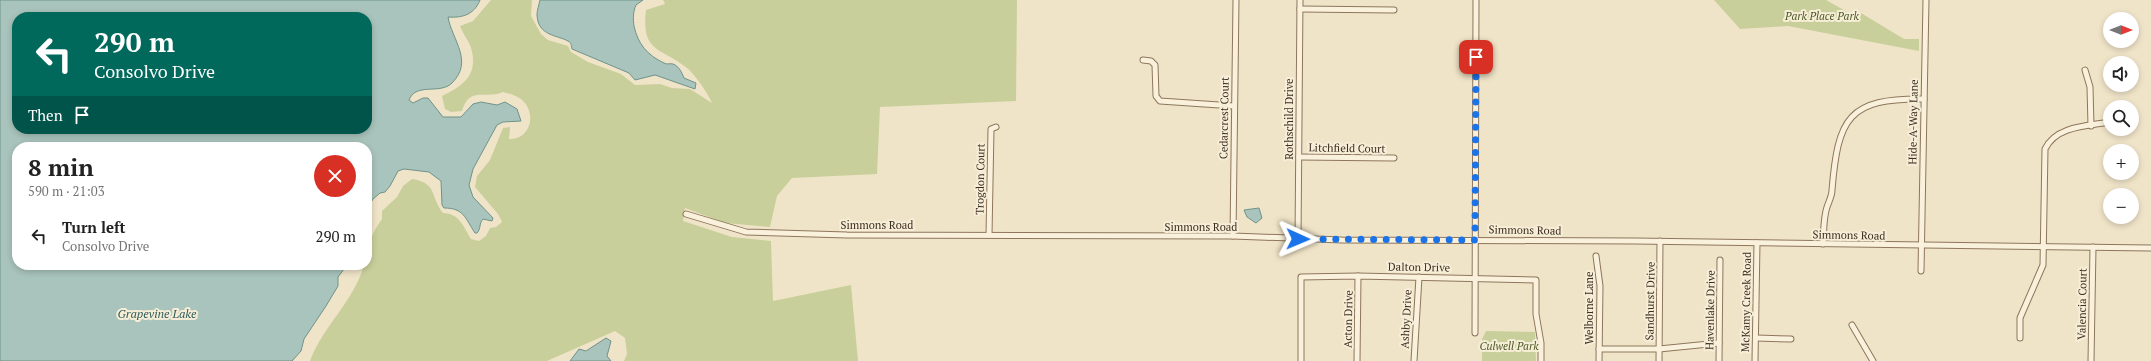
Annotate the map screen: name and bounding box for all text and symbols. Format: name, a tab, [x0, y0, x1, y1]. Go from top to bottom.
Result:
park label: Park Place Park	[1784, 9, 1860, 23]
north arrow	[2103, 12, 2139, 48]
map controls	[2103, 12, 2139, 224]
text: 290 m	[94, 23, 175, 60]
icon: left	[28, 28, 80, 80]
pin	[1459, 40, 1493, 74]
icon: arrive	[1465, 46, 1487, 68]
button: sound	[2103, 56, 2139, 92]
text: Consolvo Drive	[94, 59, 215, 83]
street label: Cedarcrest Court	[1216, 77, 1232, 159]
street label: Rothschild Drive	[1282, 78, 1296, 160]
street label: Hide-A-Way Lane	[1905, 79, 1921, 165]
button: search	[2103, 100, 2139, 136]
icon: arrive	[71, 104, 93, 126]
text: Then	[28, 105, 63, 125]
street label: Litchfield Court	[1309, 140, 1385, 156]
street label: Trogdon Court	[972, 143, 988, 215]
button: +	[2103, 144, 2139, 180]
text: 8 min	[28, 151, 94, 183]
button: close	[314, 155, 356, 197]
text: 590 m · 21:03	[28, 182, 105, 200]
button: −	[2103, 188, 2139, 224]
text: Turn left	[62, 217, 126, 237]
street label: Simmons Road	[841, 218, 913, 232]
position arrow	[1277, 218, 1319, 260]
street label: Simmons Road	[1165, 220, 1237, 234]
street label: Simmons Road	[1488, 222, 1562, 238]
icon: left	[28, 225, 50, 247]
text: 290 m	[315, 226, 356, 246]
street label: Simmons Road	[1812, 227, 1886, 243]
text: Consolvo Drive	[62, 237, 149, 255]
street label: McKamy Creek Road	[1738, 252, 1754, 352]
street label: Dalton Drive	[1388, 259, 1451, 275]
street label: Sandhurst Drive	[1642, 261, 1658, 341]
street label: Valencia Court	[2074, 268, 2090, 340]
street label: Havenlake Drive	[1702, 269, 1718, 350]
street label: Welborne Lane	[1582, 271, 1596, 345]
street label: Acton Drive	[1340, 289, 1356, 348]
street label: Ashby Drive	[1397, 289, 1415, 349]
water label: Grapevine Lake	[118, 306, 197, 321]
park label: Culwell Park	[1480, 339, 1539, 353]

